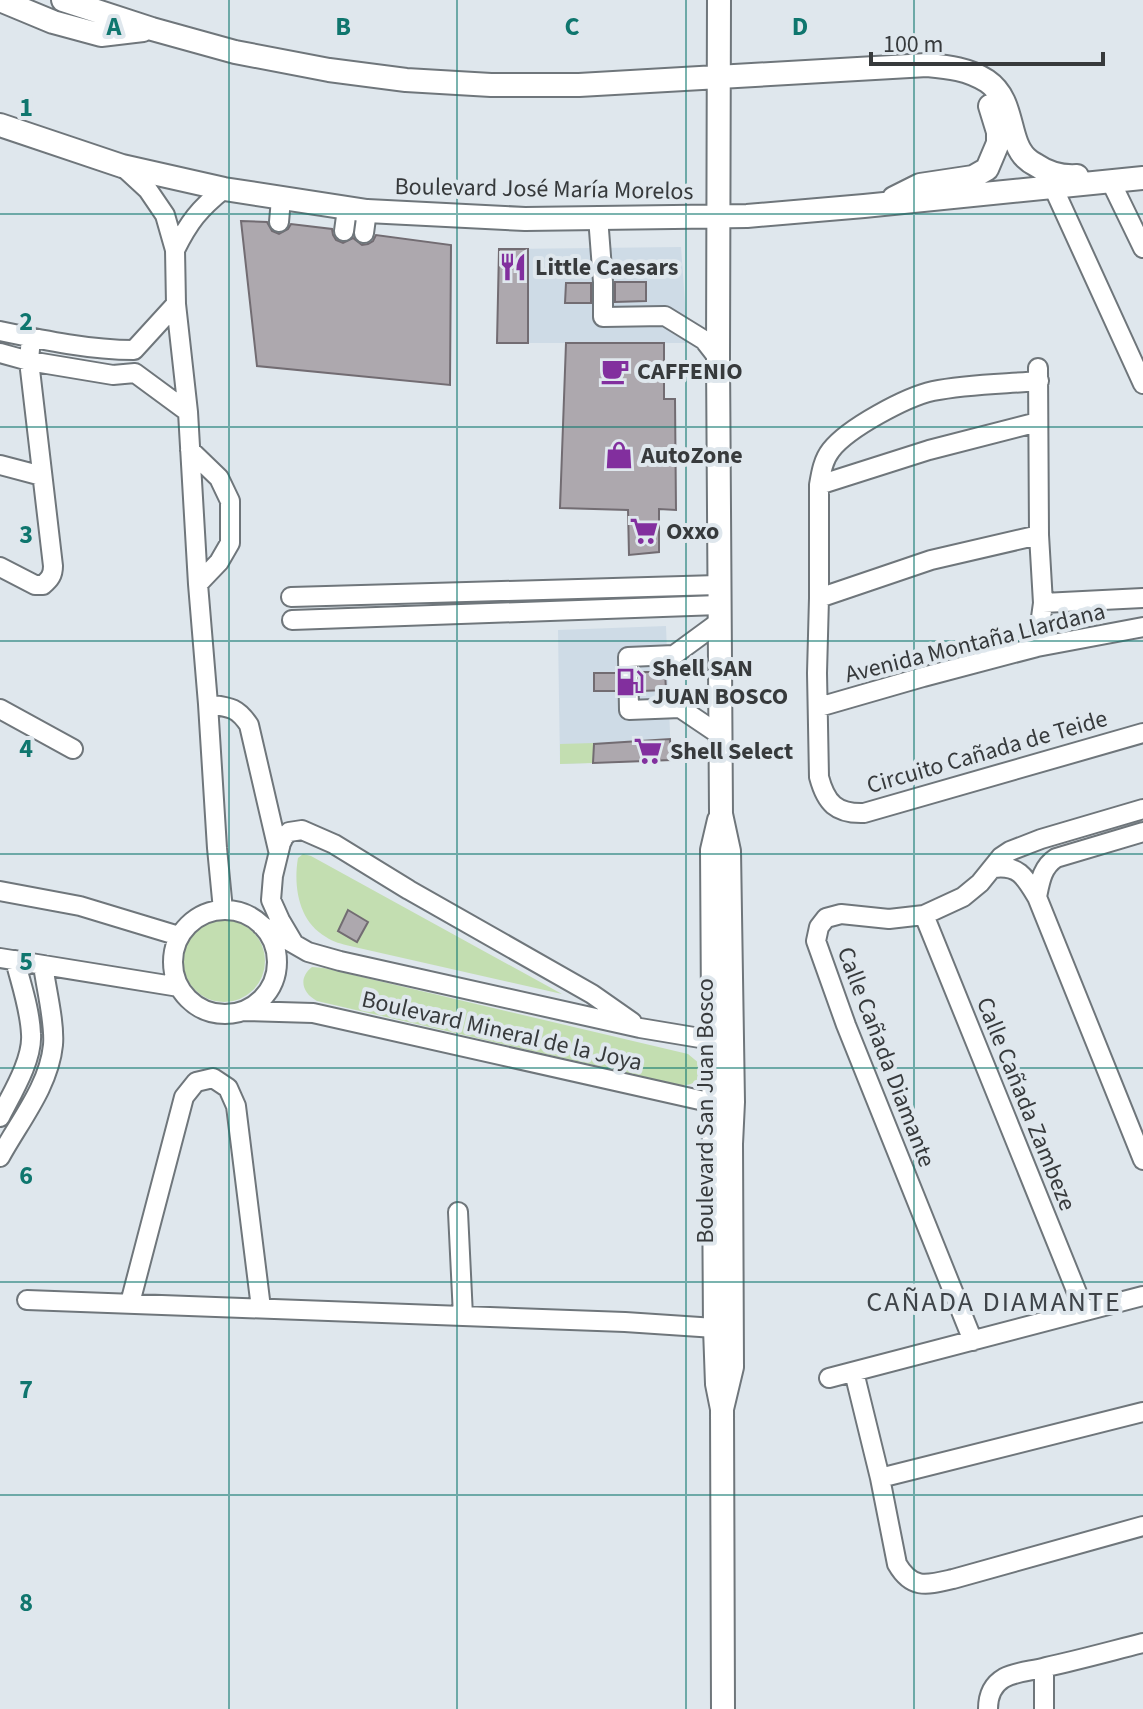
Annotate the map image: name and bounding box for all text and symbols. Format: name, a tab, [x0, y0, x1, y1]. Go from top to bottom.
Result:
text: A	[106, 8, 123, 45]
text: B	[335, 8, 351, 45]
text: C	[564, 8, 580, 45]
text: D	[792, 8, 808, 45]
scale bar	[871, 16, 1103, 66]
text: 100 m	[883, 27, 943, 62]
text: 1	[19, 89, 33, 126]
street label: Boulevard José María Morelos	[394, 169, 694, 209]
place label: Little Caesars	[535, 250, 678, 285]
restaurant icon: Little Caesars	[498, 252, 528, 282]
text: 2	[19, 303, 33, 340]
place label: CAFFENIO	[637, 354, 743, 389]
cafe icon: CAFFENIO	[600, 356, 630, 386]
place label: AutoZone	[640, 438, 743, 473]
shop icon: AutoZone	[604, 440, 634, 470]
place label: Oxxo	[666, 514, 719, 549]
text: 3	[19, 516, 33, 553]
supermarket icon: Oxxo	[629, 516, 659, 546]
street label: Avenida Montaña Llardana	[841, 594, 1109, 692]
place label: Shell SAN JUAN BOSCO	[652, 651, 788, 714]
fuel station icon: Shell SAN JUAN BOSCO	[615, 667, 645, 697]
street label: Circuito Cañada de Teide	[863, 701, 1111, 803]
text: 4	[19, 730, 33, 767]
place label: Shell Select	[670, 734, 793, 769]
supermarket icon: Shell Select	[633, 736, 663, 766]
street label: Calle Cañada Diamante	[828, 942, 944, 1172]
text: 5	[19, 943, 33, 980]
street label: Boulevard San Juan Bosco	[688, 978, 723, 1244]
street label: Boulevard Mineral de la Joya	[358, 982, 646, 1080]
street label: Calle Cañada Zambeze	[967, 992, 1085, 1216]
text: 6	[19, 1157, 33, 1194]
district label: CAÑADA DIAMANTE	[866, 1282, 1122, 1322]
text: 7	[19, 1371, 33, 1408]
text: 8	[19, 1584, 33, 1621]

